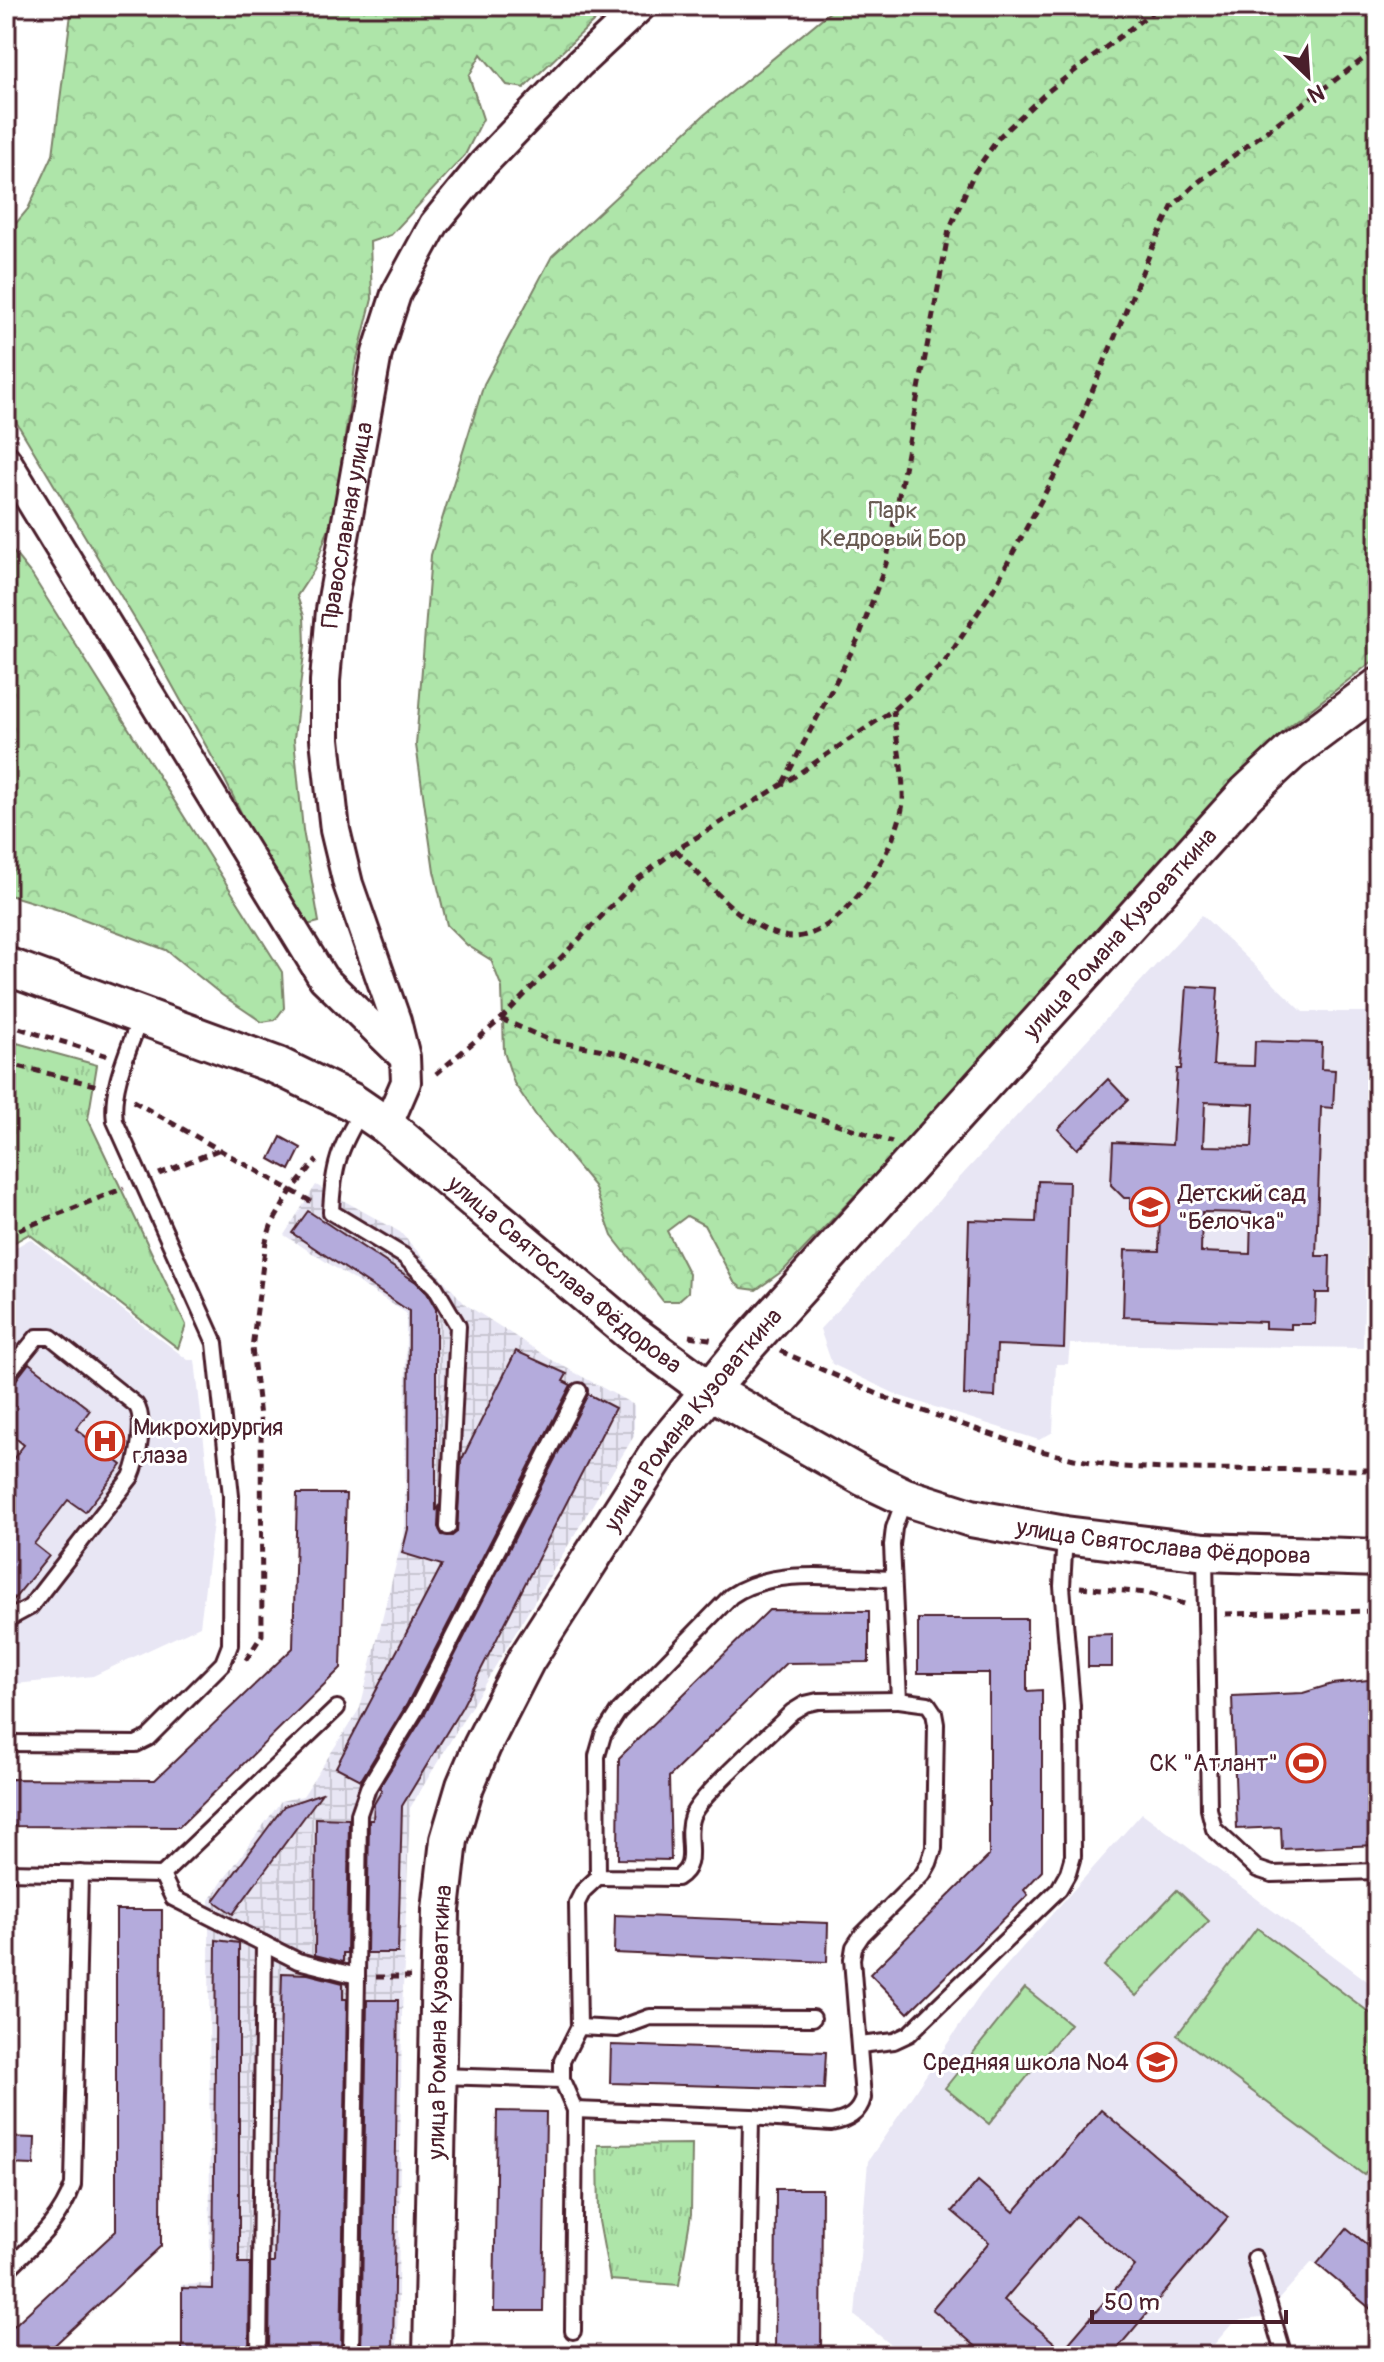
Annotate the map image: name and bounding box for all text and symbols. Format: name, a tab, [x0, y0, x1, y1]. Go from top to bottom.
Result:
north arrow	[1268, 36, 1348, 116]
text: N	[1303, 77, 1329, 109]
street label: Православная улица	[316, 420, 379, 629]
park label: Парк Кедровый Бор	[820, 496, 966, 553]
street label: улица Романа Кузоваткина	[1017, 822, 1223, 1046]
street label: улица Святослава Фёдорова	[440, 1169, 687, 1380]
place label: Детский сад "Белочка"	[1177, 1179, 1307, 1236]
school or university icon: Детский сад "Белочка"	[1129, 1186, 1171, 1228]
street label: улица Романа Кузоваткина	[597, 1302, 788, 1538]
place label: Микрохирургия глаза	[133, 1413, 283, 1470]
hospital icon: Микрохирургия глаза	[84, 1420, 126, 1462]
street label: улица Святослава Фёдорова	[1013, 1512, 1311, 1571]
sports icon: СК "Атлант"	[1285, 1742, 1327, 1784]
place label: СК "Атлант"	[1149, 1749, 1278, 1778]
street label: улица Романа Кузоваткина	[422, 1883, 459, 2161]
school or university icon: Средняя школа №4	[1136, 2041, 1178, 2083]
place label: Средняя школа №4	[923, 2048, 1129, 2077]
scale bar	[1092, 2274, 1286, 2324]
text: 50 m	[1104, 2288, 1160, 2317]

